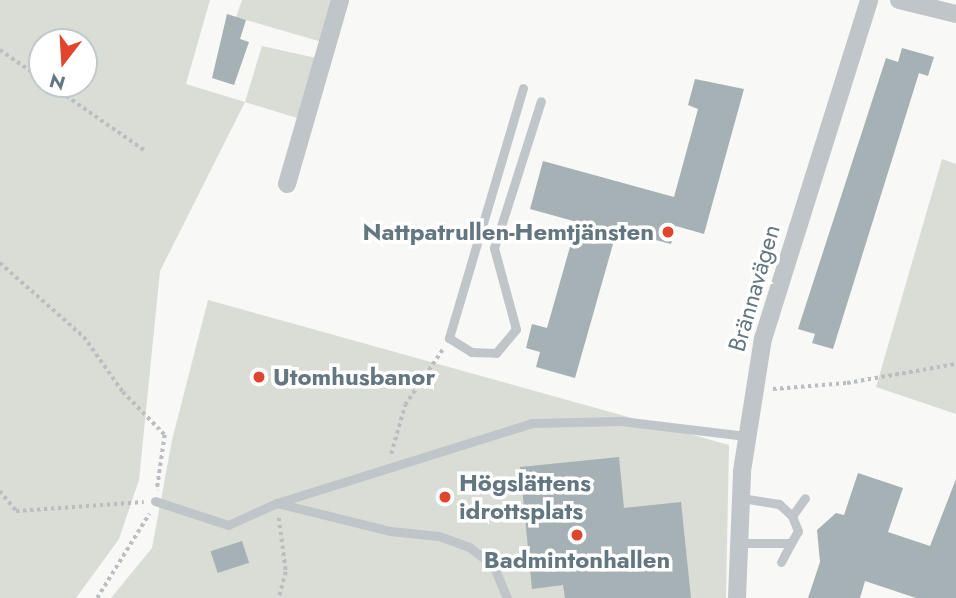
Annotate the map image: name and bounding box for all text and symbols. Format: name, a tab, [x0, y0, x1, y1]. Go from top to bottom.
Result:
north arrow	[28, 28, 98, 98]
text: N	[46, 67, 68, 97]
place label: Nattpatrullen-Hemtjänsten	[362, 218, 654, 246]
street label: Brännavägen	[722, 221, 786, 355]
marker: Nattpatrullen-Hemtjänsten	[660, 224, 676, 240]
place label: Utomhusbanor	[273, 363, 435, 391]
marker: Utomhusbanor	[251, 369, 267, 385]
place label: Högslättens idrottsplats	[459, 469, 591, 525]
marker: Högslättens idrottsplats	[437, 489, 453, 505]
marker: Badmintonhallen	[569, 527, 585, 543]
place label: Badmintonhallen	[484, 546, 670, 574]

